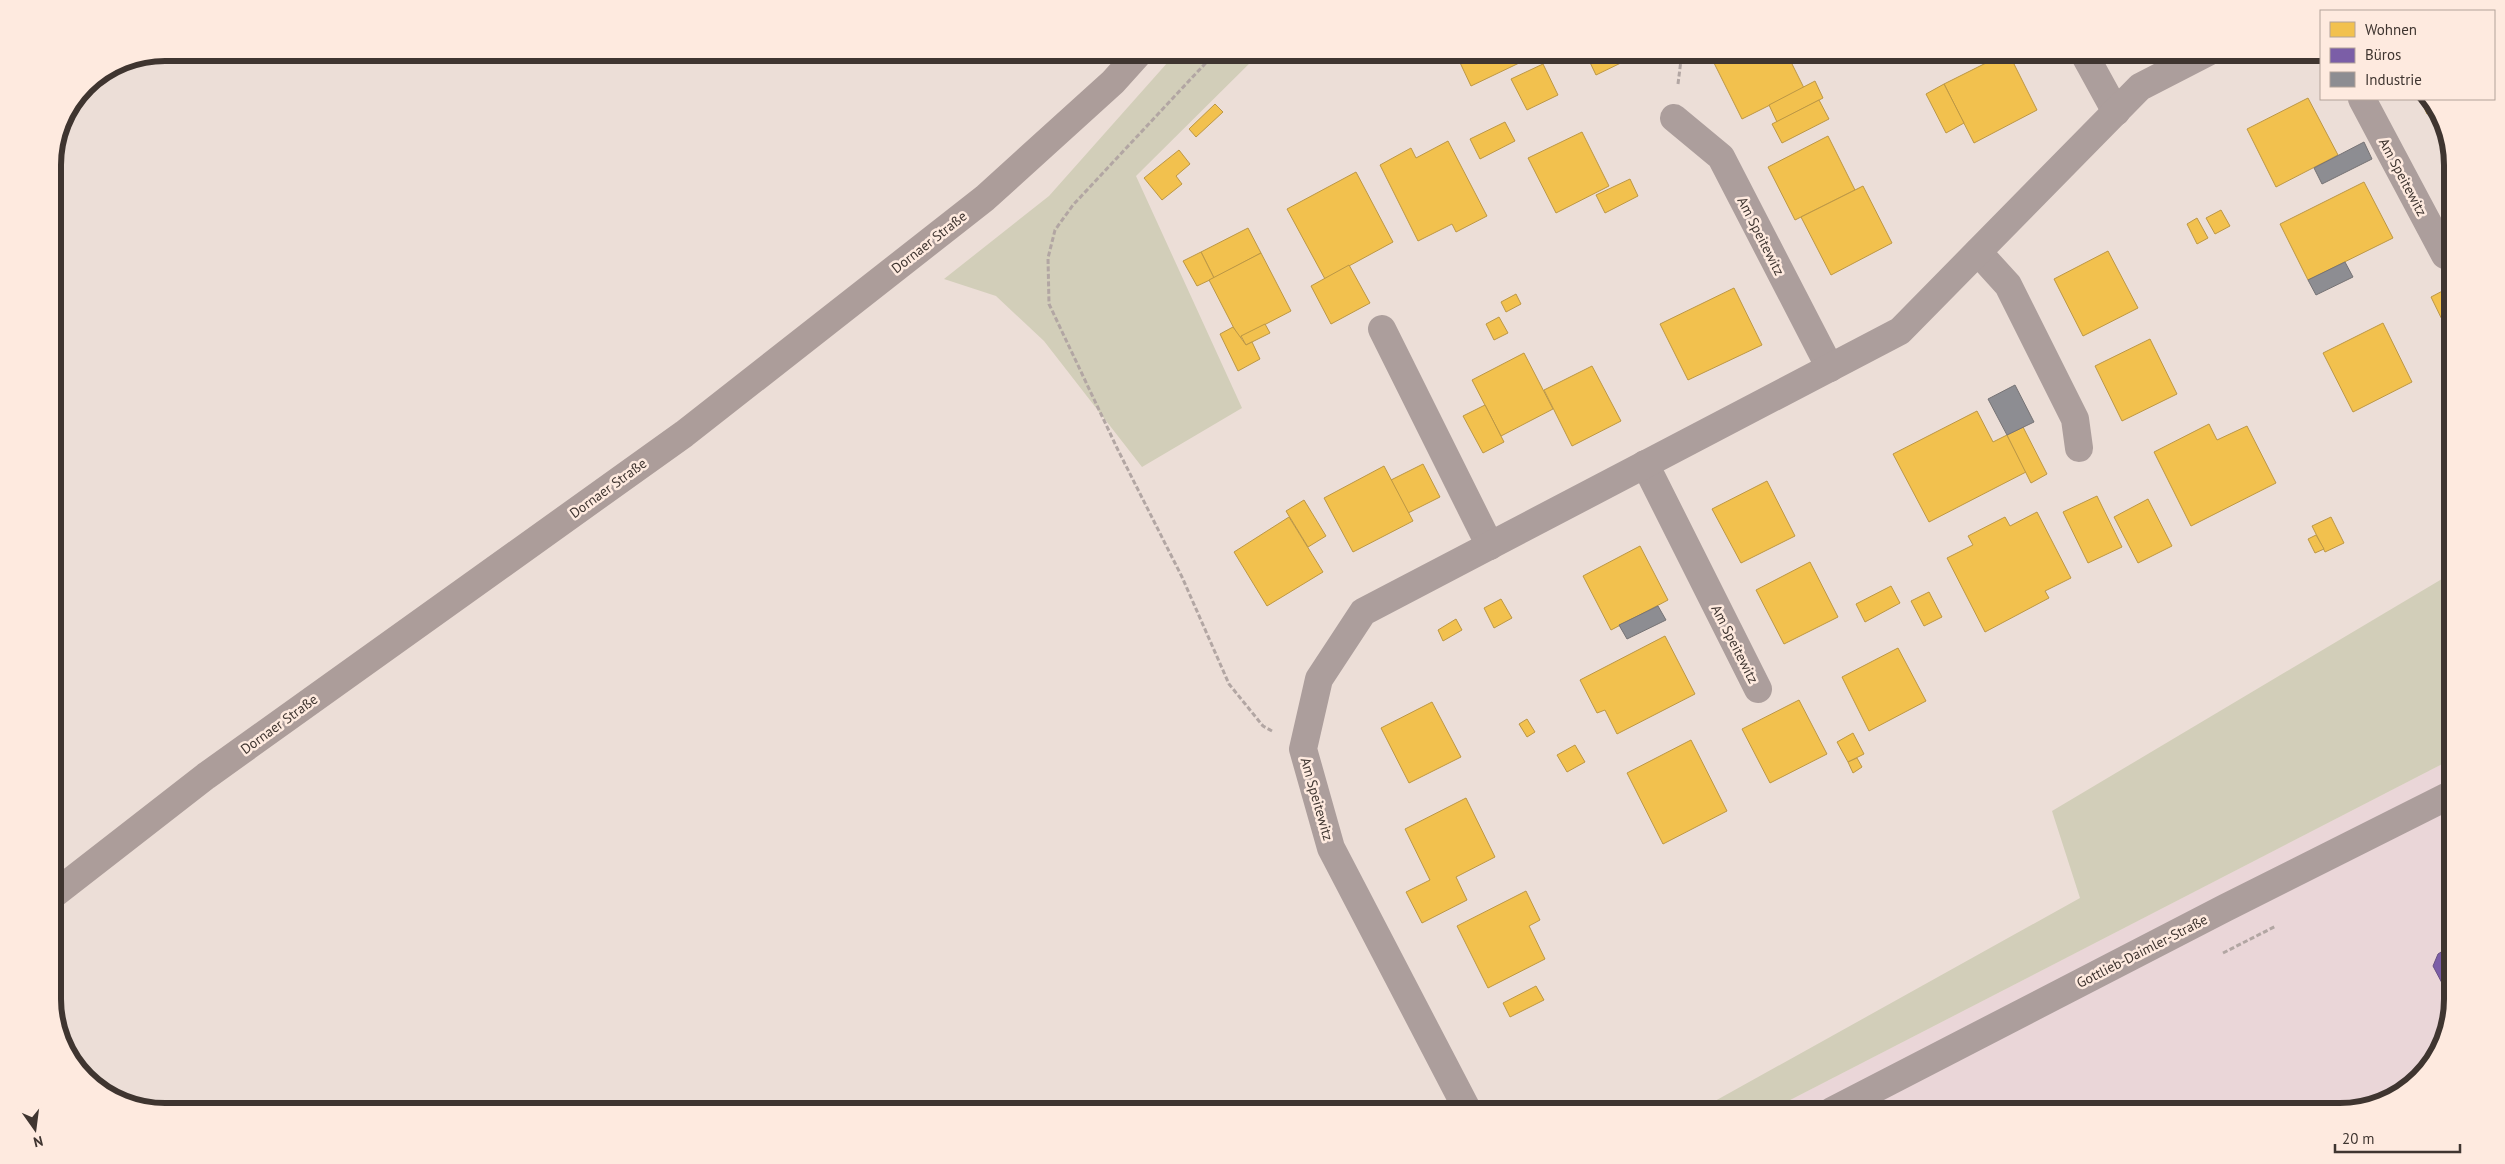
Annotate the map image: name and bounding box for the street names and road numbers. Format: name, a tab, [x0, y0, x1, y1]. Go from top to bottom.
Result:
street label: Am Speitewitz	[2375, 135, 2431, 219]
street label: Am Speitewitz	[1734, 194, 1788, 278]
street label: Dornaer Straße	[888, 207, 970, 277]
street label: Dornaer Straße	[566, 454, 650, 522]
street label: Am Speitewitz	[1708, 602, 1762, 686]
street label: Dornaer Straße	[237, 690, 321, 758]
street label: Am Speitewitz	[1297, 755, 1337, 843]
street label: Gottlieb-Daimler-Straße	[2073, 910, 2211, 992]

